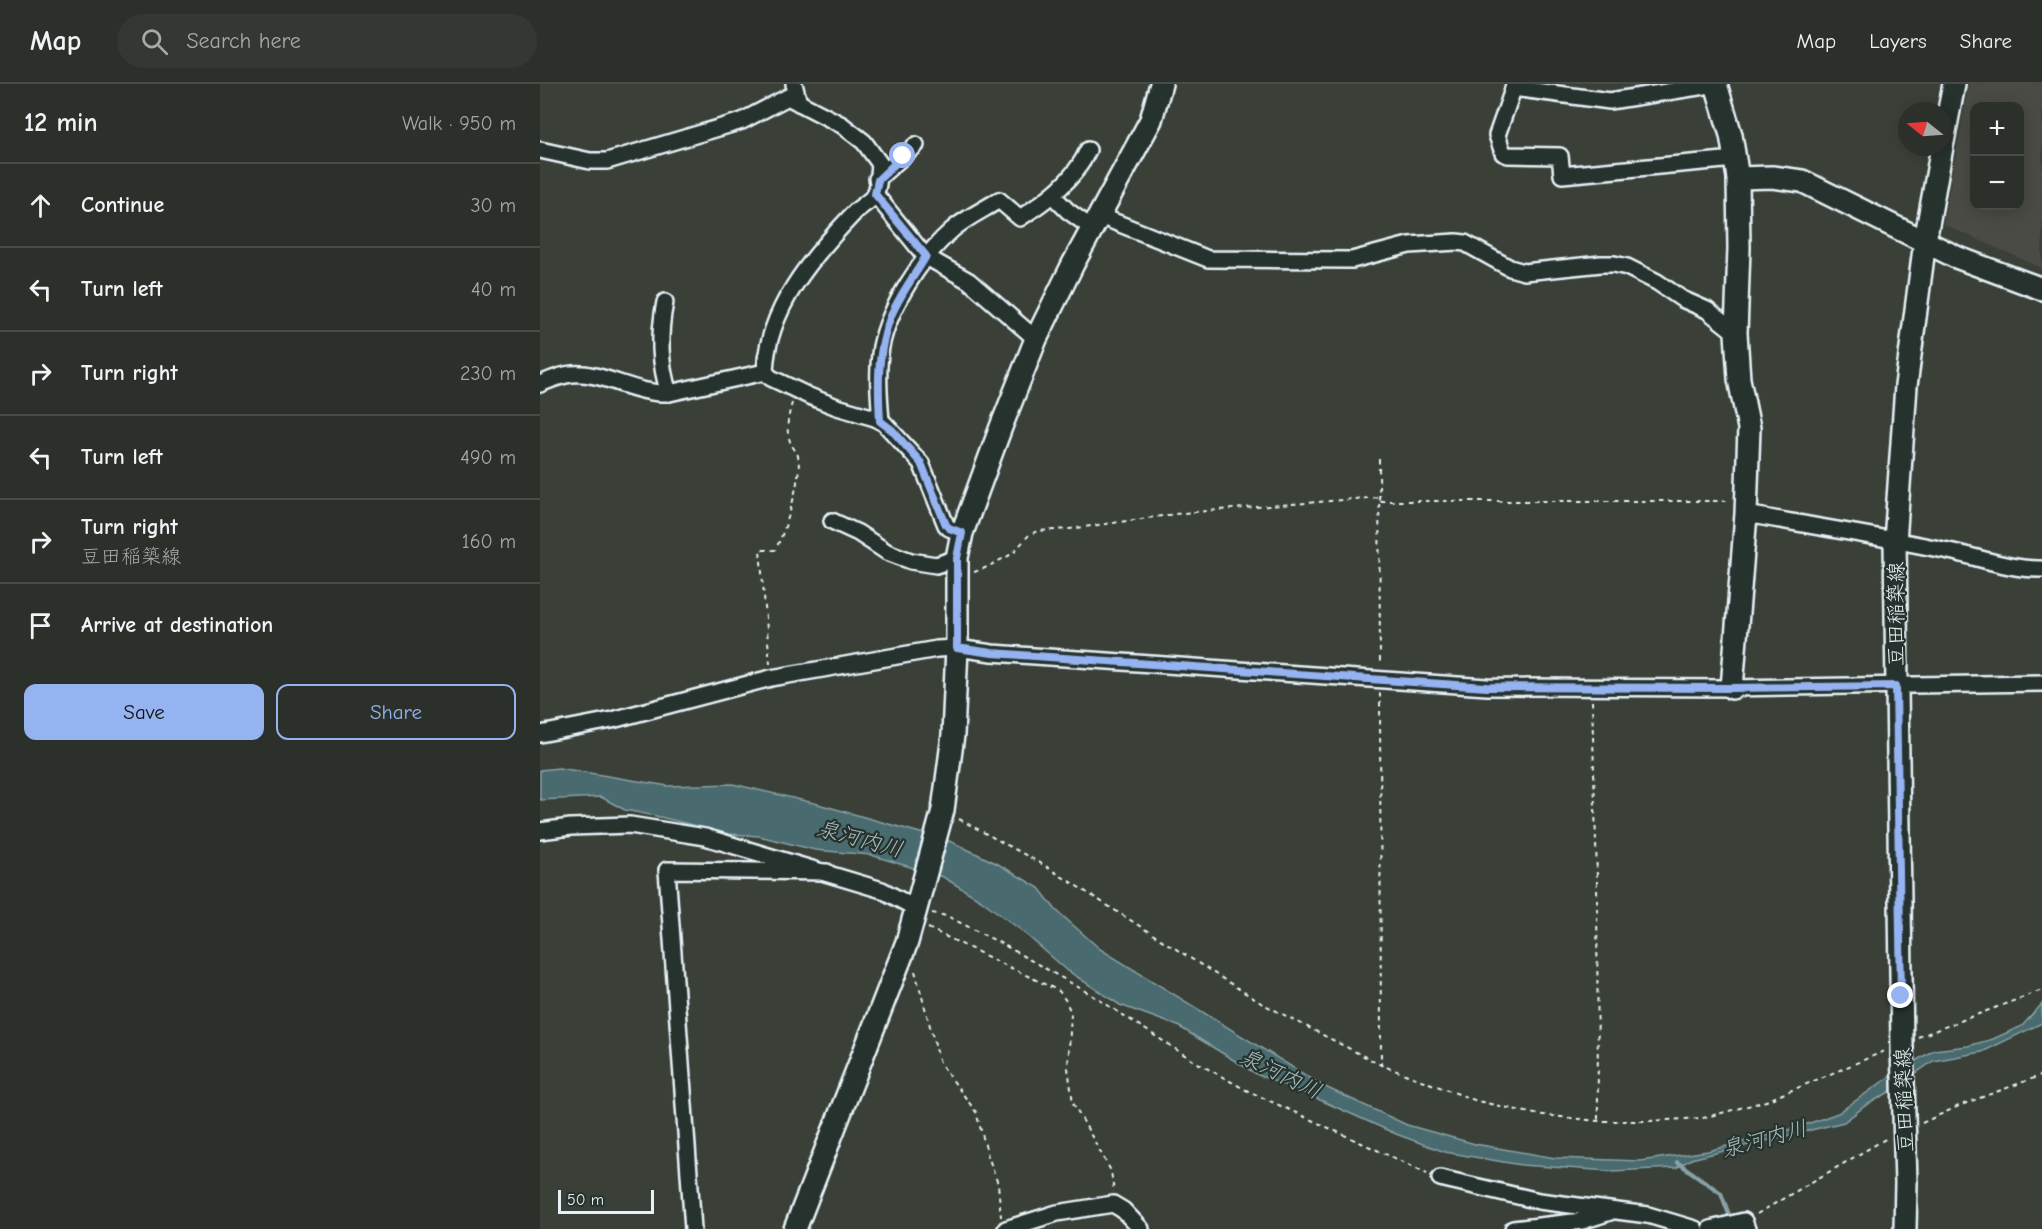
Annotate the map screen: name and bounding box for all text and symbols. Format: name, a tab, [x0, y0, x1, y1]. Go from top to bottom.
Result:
search box	[117, 14, 537, 68]
text: Map	[30, 25, 81, 57]
icon: search	[138, 25, 171, 58]
text: Search here	[186, 28, 301, 54]
text: Map	[1797, 29, 1836, 53]
text: Layers	[1869, 29, 1927, 53]
text: Share	[1960, 29, 2012, 53]
north arrow	[1898, 102, 1952, 156]
map controls	[1970, 102, 2024, 210]
button: +	[1970, 102, 2024, 156]
text: 12 min	[24, 108, 98, 138]
text: Walk · 950 m	[402, 112, 516, 135]
route start	[889, 142, 915, 168]
button: −	[1970, 156, 2024, 210]
icon: ahead	[24, 189, 57, 222]
text: Continue	[81, 192, 164, 218]
text: 30 m	[470, 194, 516, 217]
icon: left	[24, 273, 57, 306]
text: Turn left	[81, 276, 163, 302]
text: 40 m	[471, 278, 516, 301]
icon: right	[24, 357, 57, 390]
text: Turn right	[81, 360, 178, 386]
text: 230 m	[460, 362, 516, 385]
icon: left	[24, 441, 57, 474]
text: Turn left	[81, 444, 163, 470]
text: 490 m	[460, 446, 516, 469]
text: Turn right	[81, 514, 178, 540]
icon: right	[24, 525, 57, 558]
text: 160 m	[462, 530, 516, 553]
text: 豆田稲築線	[81, 545, 181, 568]
street label: 豆田稲築線	[1884, 562, 1908, 667]
icon: arrive	[24, 609, 57, 642]
text: Arrive at destination	[81, 612, 273, 638]
button: Save	[24, 684, 264, 740]
button: Share	[276, 684, 516, 740]
water label: 泉河内川	[814, 815, 906, 863]
route end	[1887, 982, 1913, 1008]
water label: 泉河内川	[1235, 1043, 1326, 1105]
street label: 豆田稲築線	[1890, 1047, 1918, 1153]
water label: 泉河内川	[1718, 1115, 1810, 1163]
scale bar	[558, 1187, 654, 1214]
text: 50 m	[567, 1191, 604, 1209]

